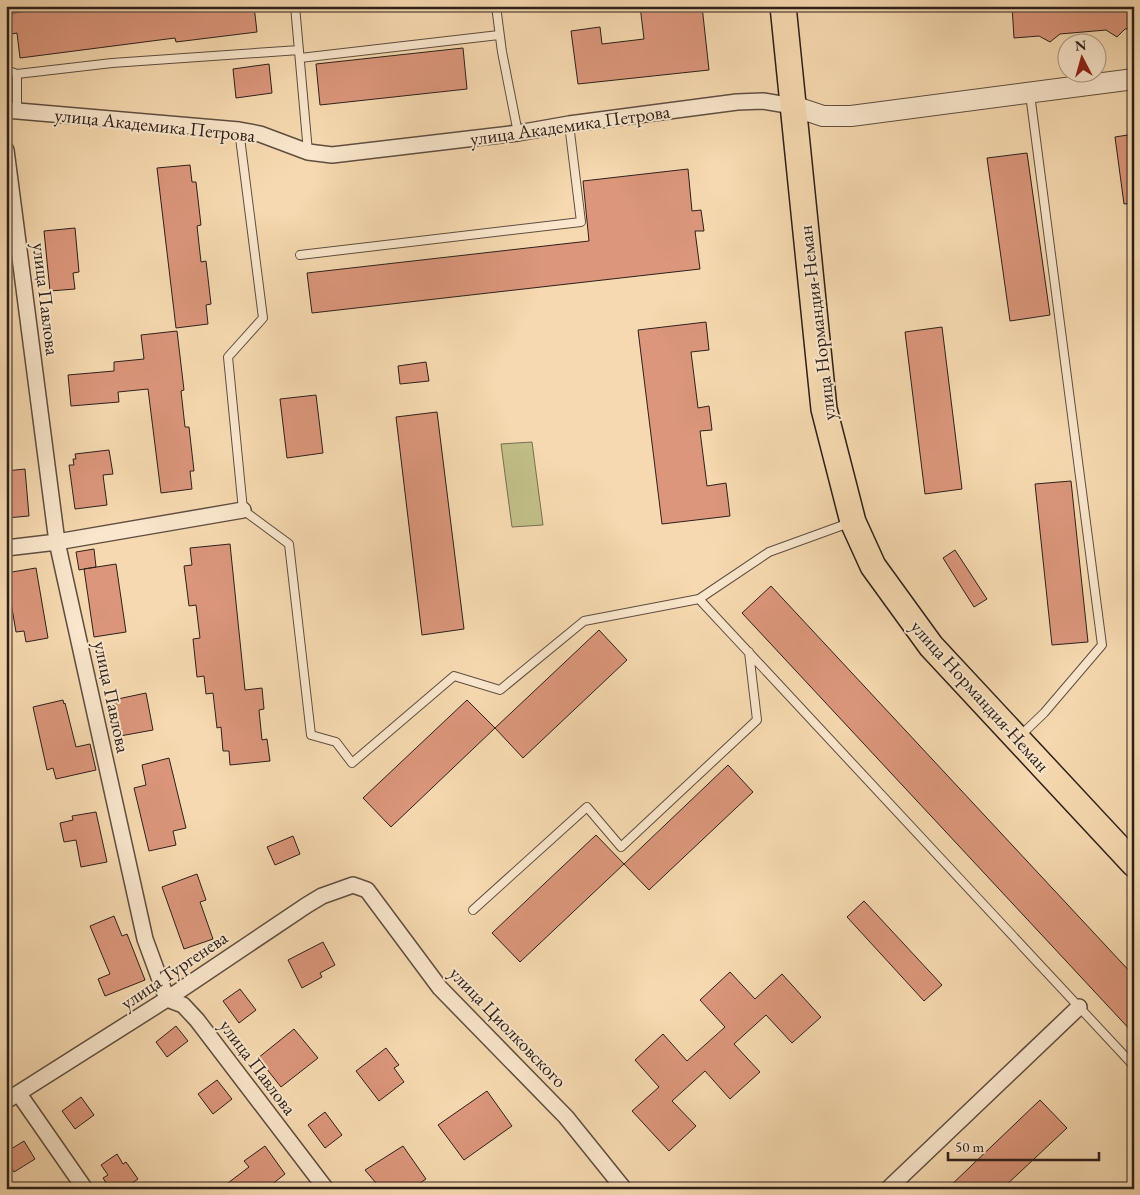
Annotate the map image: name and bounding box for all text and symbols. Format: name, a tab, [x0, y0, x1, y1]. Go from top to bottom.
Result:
north arrow	[1058, 32, 1108, 82]
text: N	[1074, 35, 1088, 55]
street label: улица Академика Петрова	[468, 99, 672, 151]
street label: улица Академика Петрова	[53, 102, 257, 148]
street label: улица Нормандия-Неман	[793, 224, 841, 422]
street label: улица Павлова	[27, 241, 65, 357]
street label: улица Нормандия-Неман	[905, 615, 1055, 777]
street label: улица Павлова	[88, 639, 136, 755]
street label: улица Тургенева	[115, 925, 233, 1015]
street label: улица Циолковского	[444, 961, 572, 1093]
street label: улица Павлова	[214, 1014, 302, 1120]
scale bar	[948, 1130, 1099, 1162]
text: 50 m	[955, 1137, 984, 1156]

